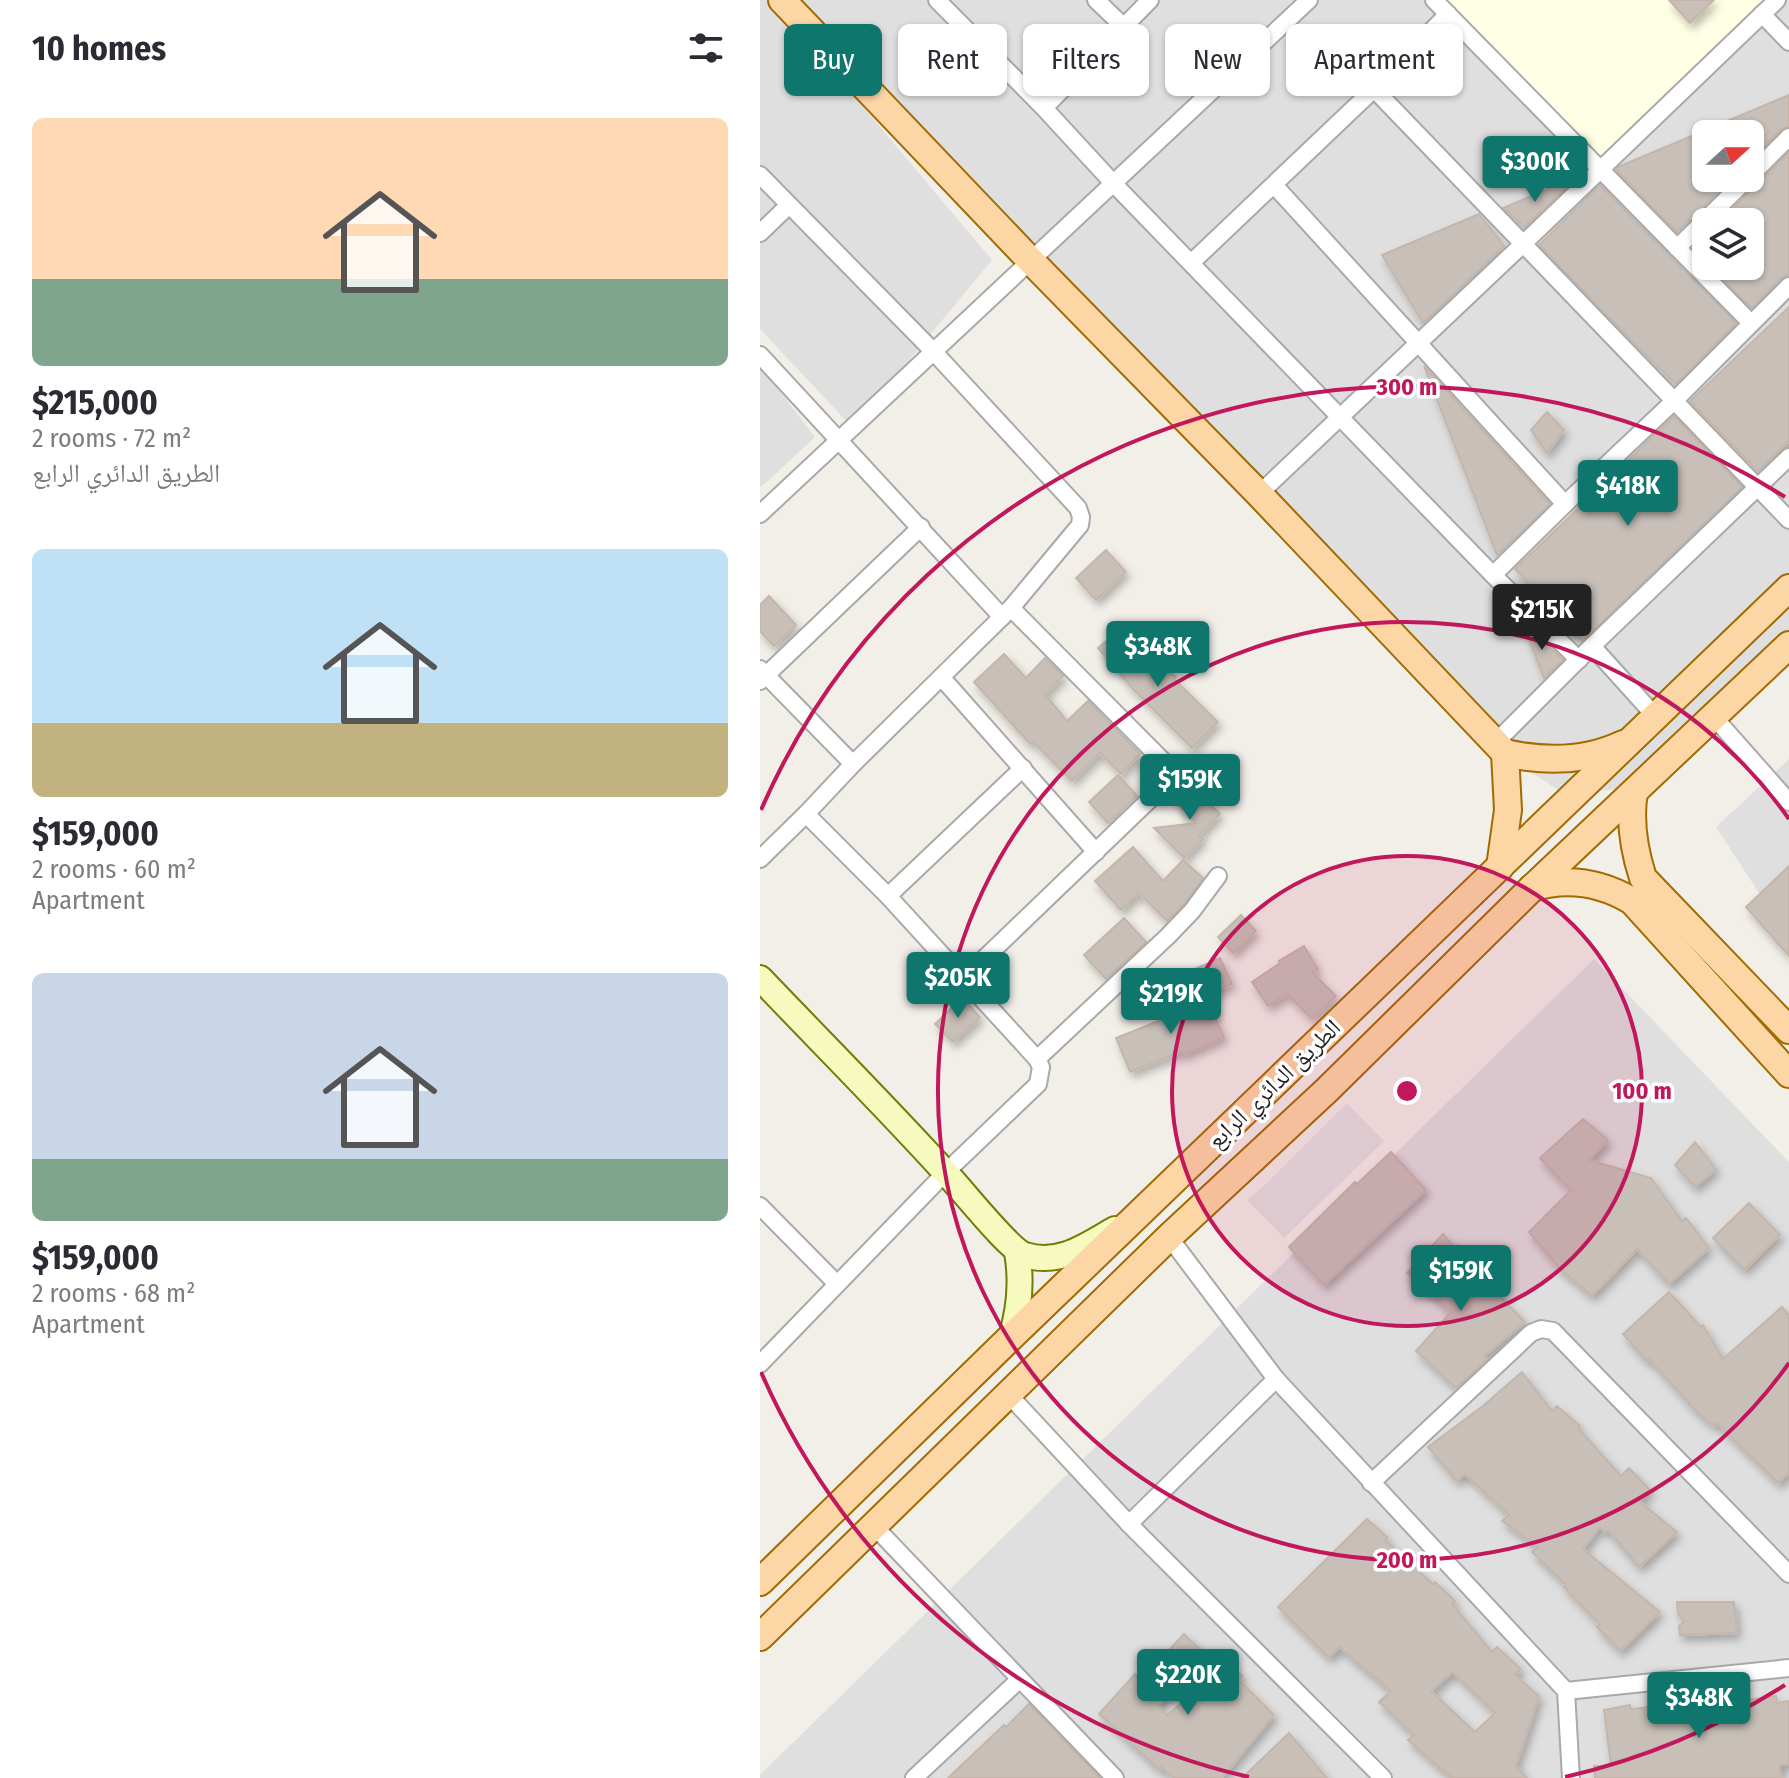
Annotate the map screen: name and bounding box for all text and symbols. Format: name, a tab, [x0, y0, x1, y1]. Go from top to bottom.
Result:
chip: Buy	[784, 24, 882, 96]
chip: Rent	[898, 24, 1007, 96]
chip: Filters	[1023, 24, 1149, 96]
chip: New	[1165, 24, 1270, 96]
chip: Apartment	[1286, 24, 1463, 96]
icon: filters	[684, 26, 728, 70]
text: 10 homes	[32, 28, 166, 69]
north arrow	[1692, 120, 1764, 192]
map controls	[1692, 120, 1764, 280]
pin: $300K	[1479, 136, 1591, 204]
text: $300K	[1501, 146, 1569, 177]
icon: home	[308, 170, 452, 314]
button: layers	[1692, 208, 1764, 280]
text: 300 m	[1376, 373, 1437, 401]
text: $215,000	[32, 382, 158, 423]
text: 2 rooms · 72 m²	[32, 423, 191, 454]
text: الطريق الدائري الرابع	[32, 458, 220, 489]
pin: $418K	[1572, 460, 1684, 528]
text: $418K	[1596, 470, 1660, 501]
pin: $215K	[1486, 584, 1598, 652]
text: $215K	[1510, 594, 1574, 625]
icon: home	[308, 601, 452, 745]
pin: $348K	[1102, 621, 1214, 689]
text: $348K	[1124, 631, 1192, 662]
pin: $159K	[1134, 754, 1246, 822]
text: $159K	[1158, 764, 1222, 795]
text: $159,000	[32, 813, 159, 854]
text: 2 rooms · 60 m²	[32, 854, 196, 885]
text: Apartment	[32, 885, 145, 916]
pin: $205K	[902, 952, 1014, 1020]
text: $205K	[925, 962, 991, 993]
pin: $219K	[1115, 968, 1227, 1036]
text: $219K	[1139, 978, 1203, 1009]
street label: الطريق الدائري الرابع	[1202, 1014, 1350, 1158]
icon: home	[308, 1025, 452, 1169]
centre of rings	[1393, 1077, 1421, 1105]
text: 100 m	[1612, 1077, 1672, 1105]
text: $159,000	[32, 1237, 159, 1278]
pin: $159K	[1405, 1245, 1517, 1313]
text: $159K	[1429, 1255, 1493, 1286]
text: 2 rooms · 68 m²	[32, 1278, 195, 1309]
text: Apartment	[32, 1309, 145, 1340]
text: 200 m	[1376, 1546, 1437, 1574]
pin: $220K	[1132, 1649, 1244, 1717]
text: $220K	[1155, 1659, 1221, 1690]
pin: $348K	[1643, 1672, 1755, 1740]
text: $348K	[1665, 1682, 1733, 1713]

